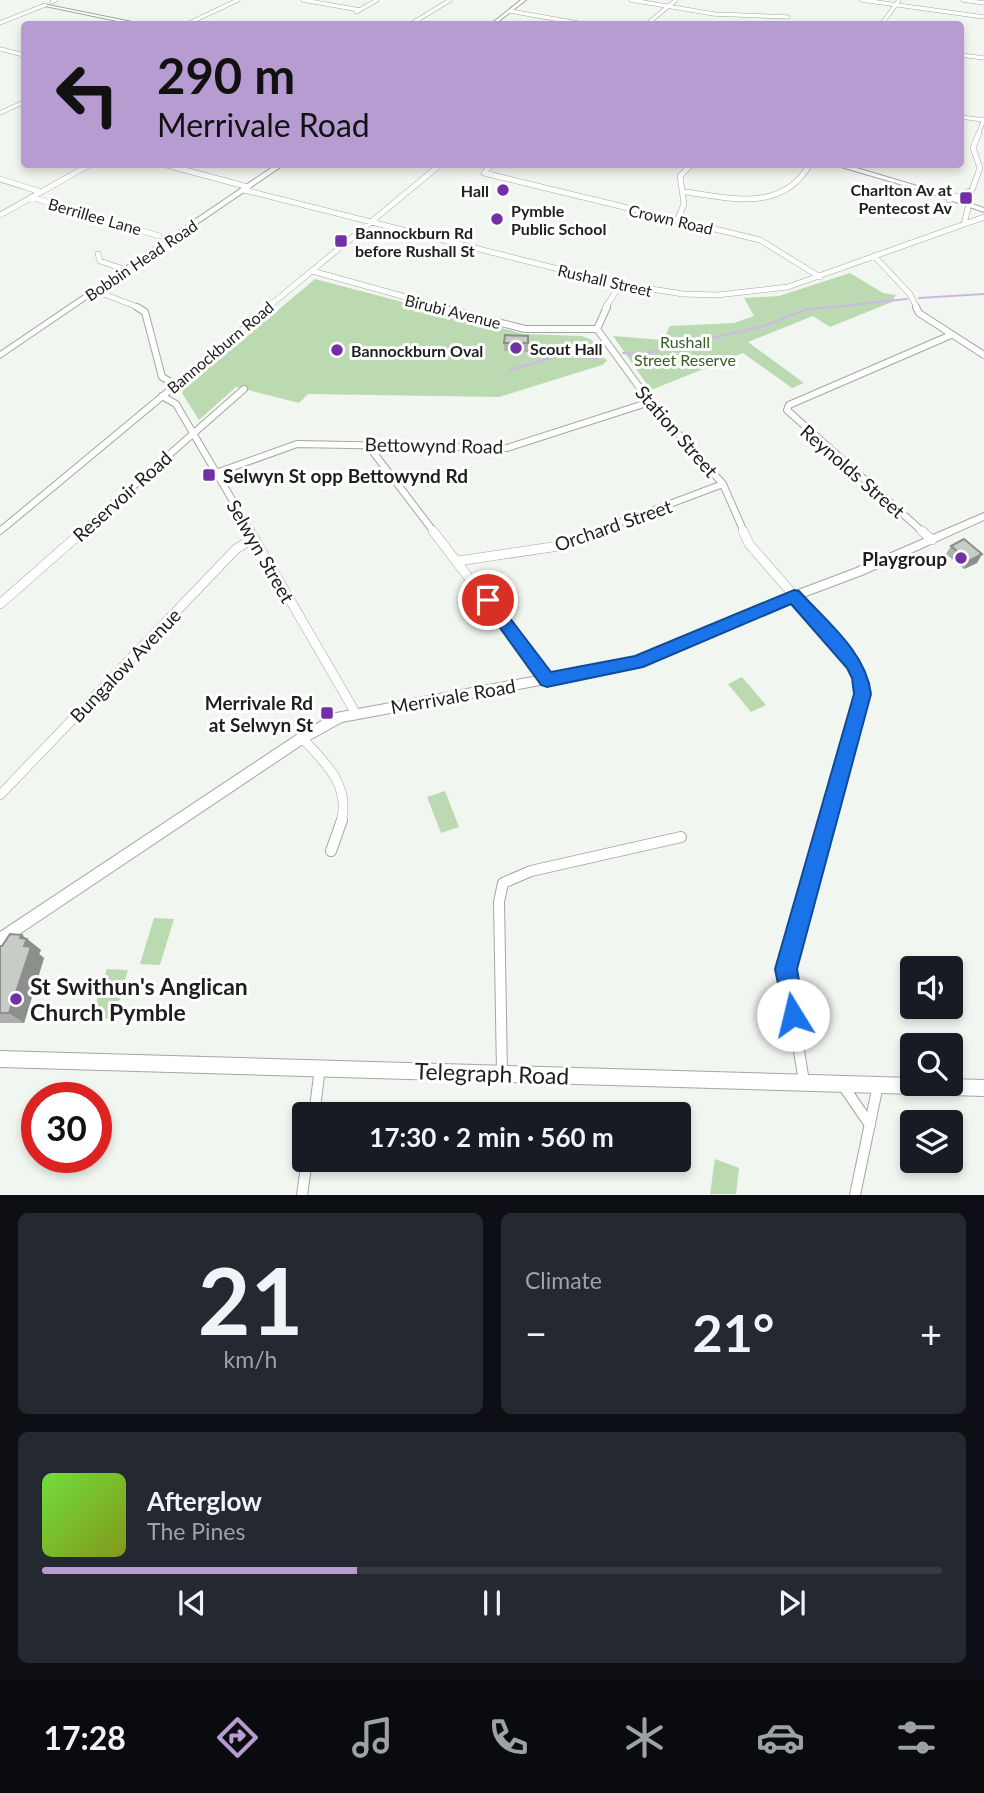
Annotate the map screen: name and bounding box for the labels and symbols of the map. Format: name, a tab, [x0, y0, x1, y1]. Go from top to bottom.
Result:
place label: Charlton Av at Pentecost Av	[851, 180, 953, 217]
place label: Hall	[461, 181, 489, 200]
marker: Hall	[495, 182, 511, 198]
marker: Charlton Av at Pentecost Av	[958, 190, 974, 206]
street label: Berrillee Lane	[46, 194, 144, 238]
street label: Crown Road	[627, 200, 715, 238]
place label: Pymble Public School	[511, 201, 606, 238]
marker: Pymble Public School	[489, 211, 505, 227]
street label: Bobbin Head Road	[81, 215, 201, 305]
place label: Bannockburn Rd before Rushall St	[355, 223, 475, 260]
marker: Bannockburn Rd before Rushall St	[333, 233, 349, 249]
street label: Rushall Street	[556, 260, 654, 300]
street label: Birubi Avenue	[403, 290, 503, 332]
street label: Bannockburn Road	[163, 297, 277, 397]
park label: Rushall Street Reserve	[634, 332, 736, 369]
place label: Scout Hall	[530, 339, 603, 358]
marker: Scout Hall	[508, 340, 524, 356]
place label: Bannockburn Oval	[351, 341, 483, 360]
marker: Bannockburn Oval	[329, 342, 345, 358]
street label: Station Street	[631, 380, 723, 482]
street label: Reynolds Street	[796, 420, 910, 523]
street label: Bettowynd Road	[364, 432, 504, 458]
street label: Reservoir Road	[68, 446, 176, 546]
place label: Selwyn St opp Bettowynd Rd	[223, 464, 468, 487]
marker: Selwyn St opp Bettowynd Rd	[201, 467, 217, 483]
street label: Orchard Street	[551, 494, 675, 556]
street label: Selwyn Street	[222, 495, 300, 607]
place label: Playgroup	[862, 547, 947, 570]
marker: Playgroup	[953, 550, 969, 566]
pin	[458, 570, 518, 630]
street label: Bungalow Avenue	[65, 603, 185, 727]
street label: Merrivale Road	[389, 674, 517, 718]
place label: Merrivale Rd at Selwyn St	[205, 691, 313, 736]
marker: Merrivale Rd at Selwyn St	[319, 705, 335, 721]
place label: St Swithun's Anglican Church Pymble	[30, 972, 248, 1026]
position arrow	[756, 978, 830, 1052]
marker: St Swithun's Anglican Church Pymble	[8, 991, 24, 1007]
street label: Telegraph Road	[414, 1056, 570, 1090]
speed limit sign: 30	[21, 1082, 112, 1173]

